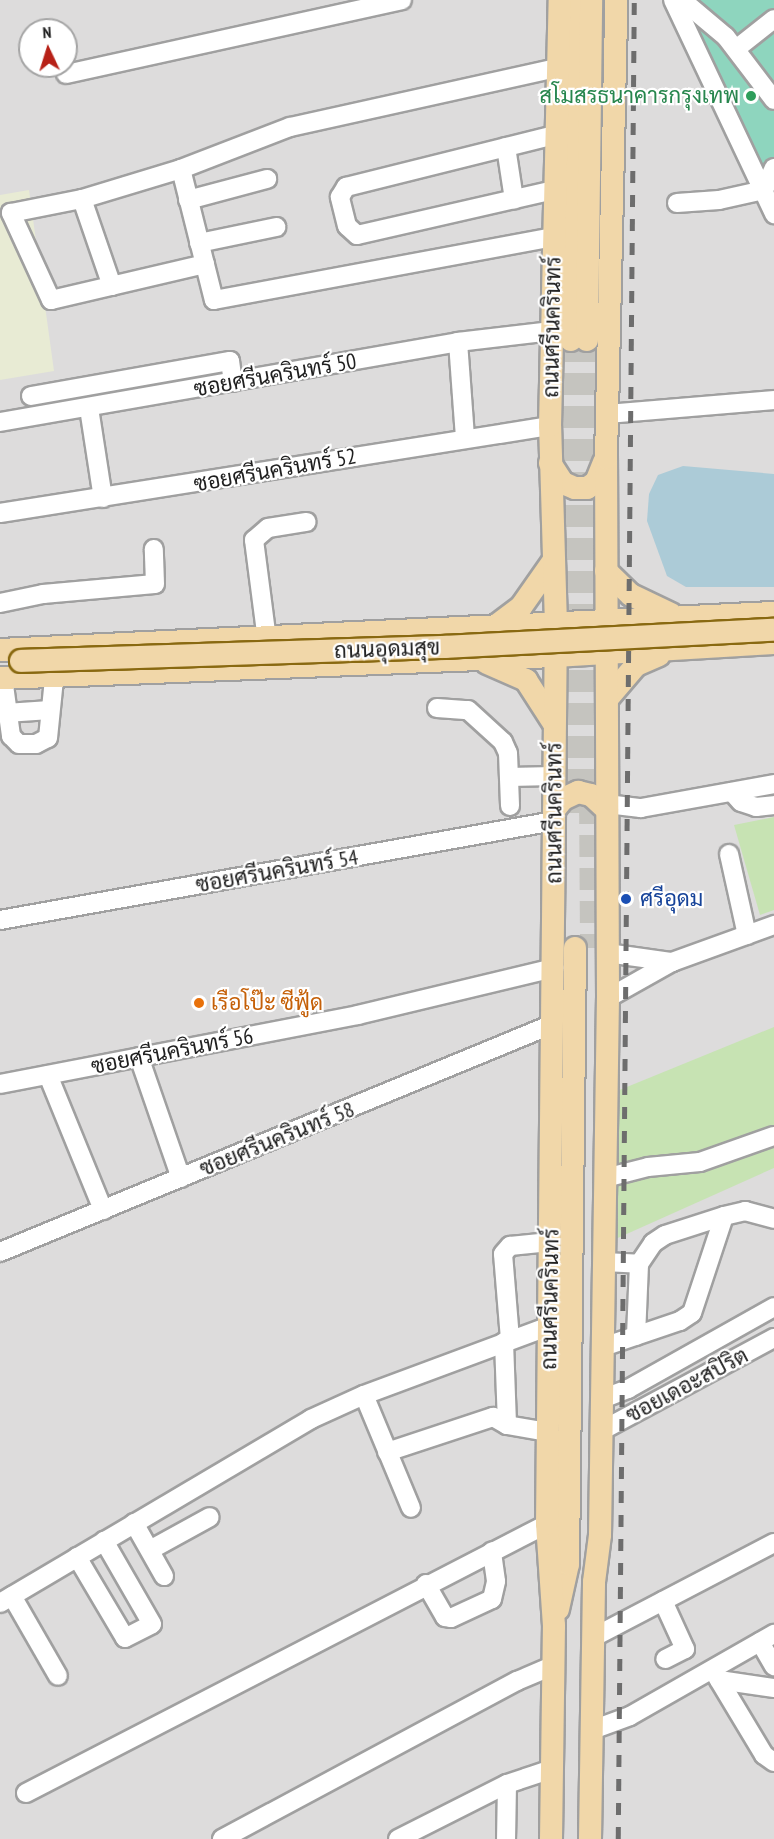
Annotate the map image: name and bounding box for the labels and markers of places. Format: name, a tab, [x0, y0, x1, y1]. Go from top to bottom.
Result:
place label: สโมสรธนาคารกรุงเทพ	[539, 83, 739, 109]
marker: สโมสรธนาคารกรุงเทพ	[744, 89, 758, 103]
place label: ศรีอุดม	[640, 886, 703, 912]
marker: ศรีอุดม	[617, 890, 635, 908]
place label: เรือโป๊ะ ซีฟู้ด	[211, 990, 323, 1016]
marker: เรือโป๊ะ ซีฟู้ด	[192, 996, 206, 1010]

